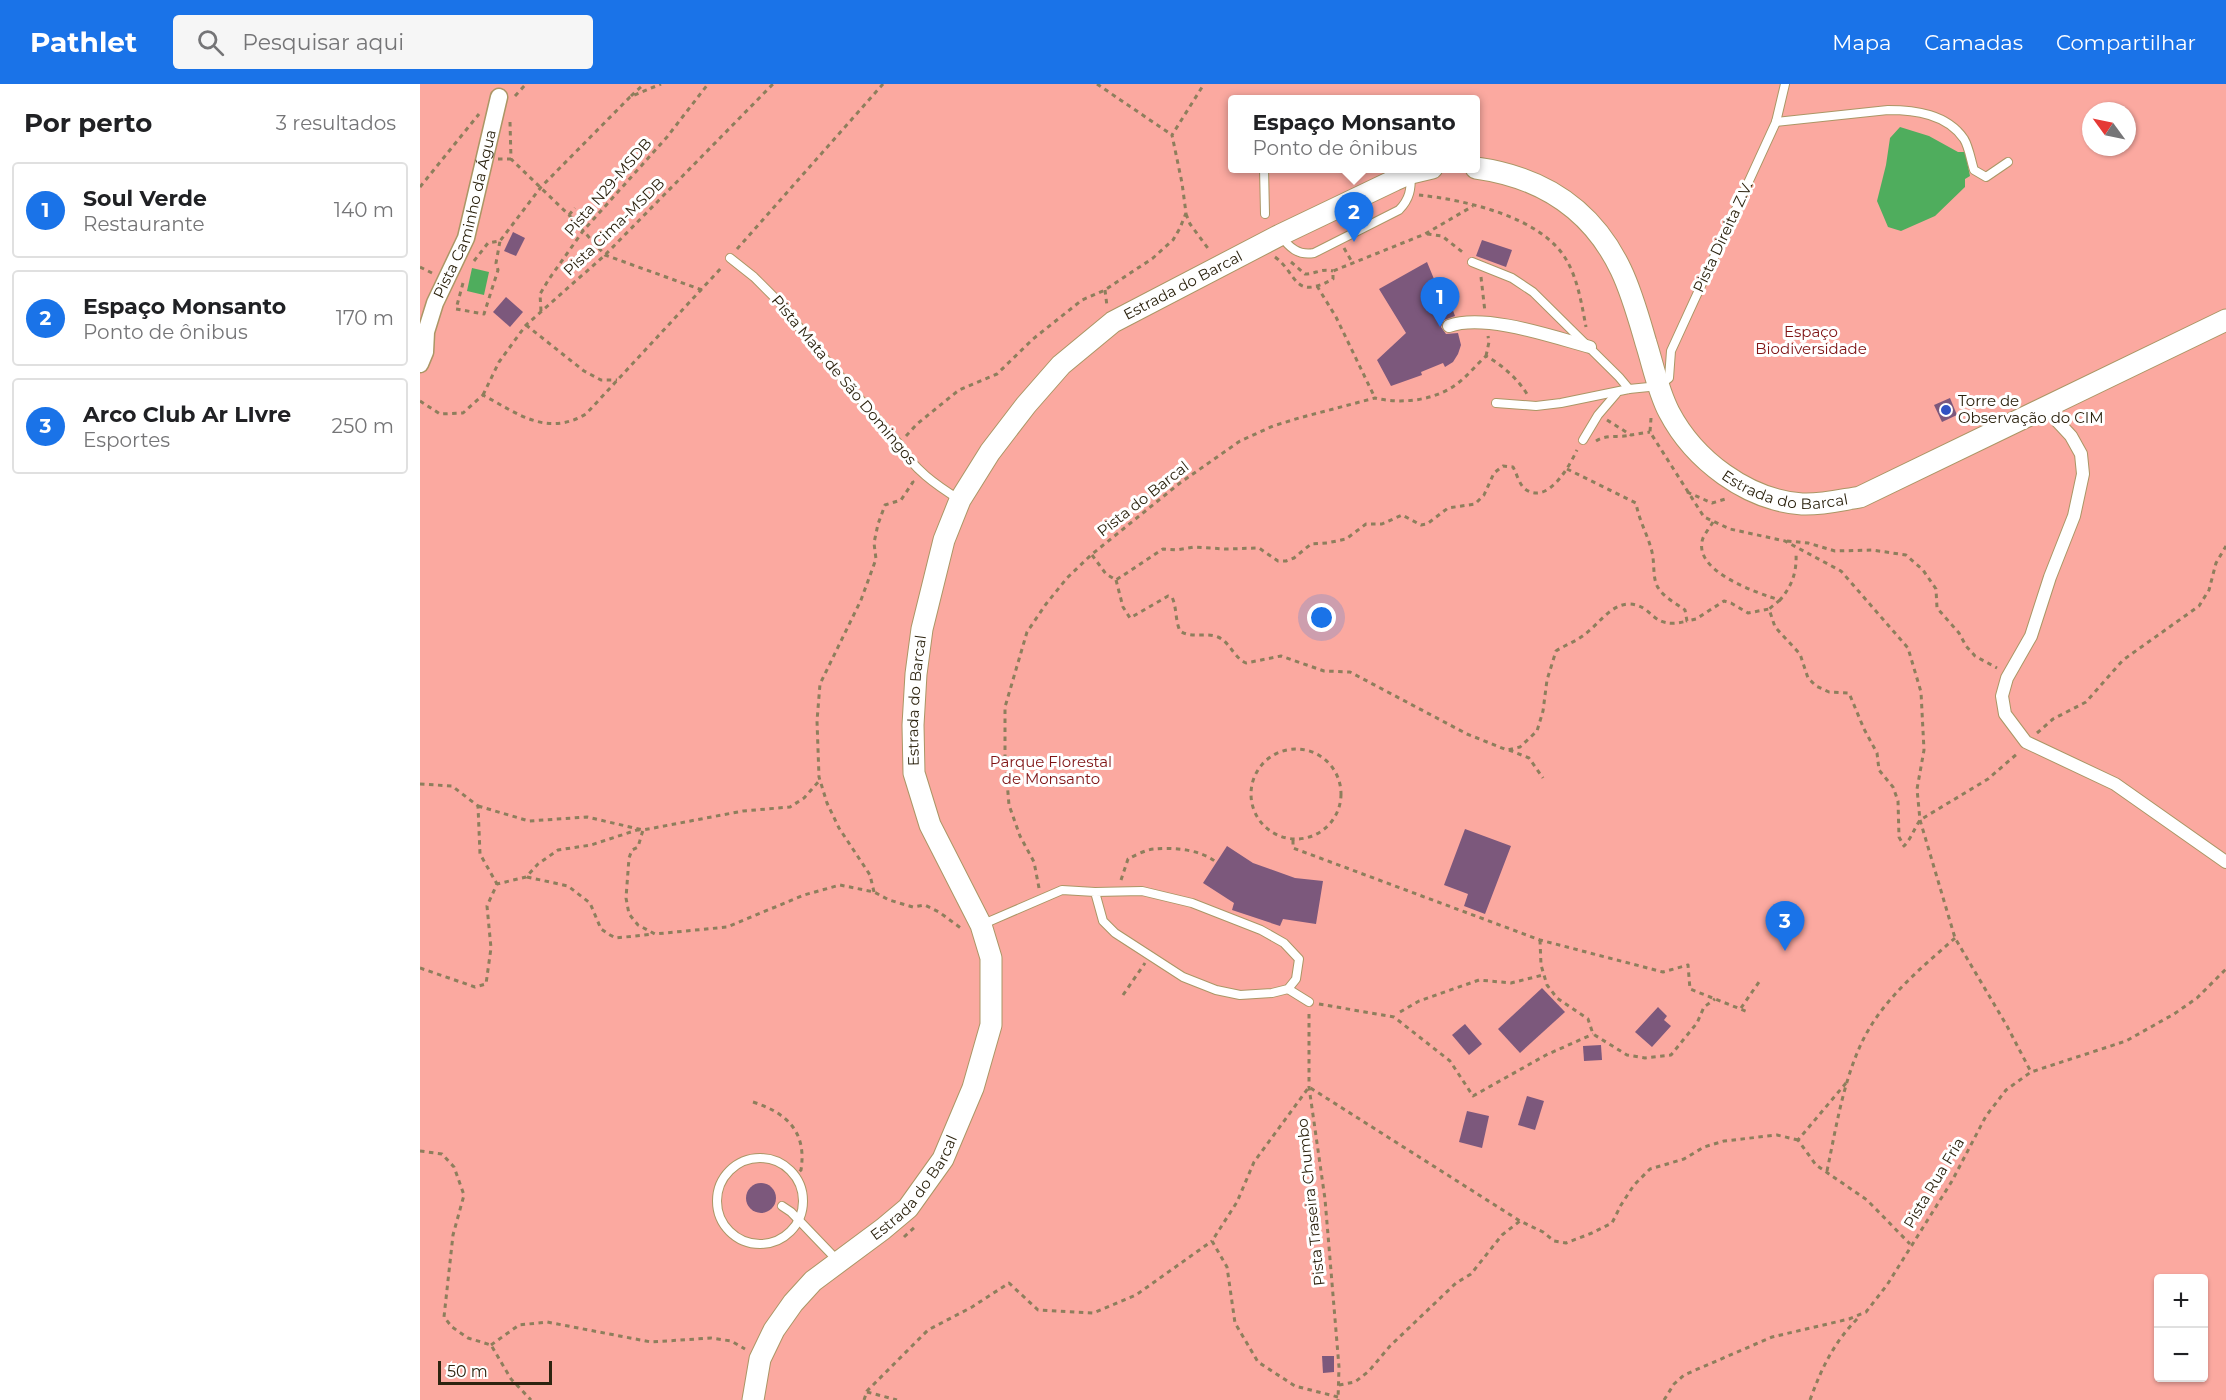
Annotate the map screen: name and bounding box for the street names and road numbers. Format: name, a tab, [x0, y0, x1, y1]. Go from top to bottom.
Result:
street label: Pista Caminho da Água	[429, 128, 500, 301]
street label: Pista N29-MSDB	[560, 134, 655, 240]
street label: Pista Cima-MSDB	[559, 174, 668, 280]
street label: Pista Direita Z.V.	[1689, 178, 1757, 295]
street label: Estrada do Barcal	[1120, 246, 1245, 324]
street label: Pista Mata de São Domingos	[768, 291, 921, 468]
street label: Pista do Barcal	[1093, 457, 1192, 540]
street label: Estrada do Barcal	[1718, 466, 1849, 513]
street label: Estrada do Barcal	[903, 634, 930, 766]
street label: Pista Traseira Chumbo	[1292, 1117, 1329, 1287]
street label: Estrada do Barcal	[866, 1132, 961, 1244]
street label: Pista Rua Fria	[1899, 1134, 1968, 1232]

